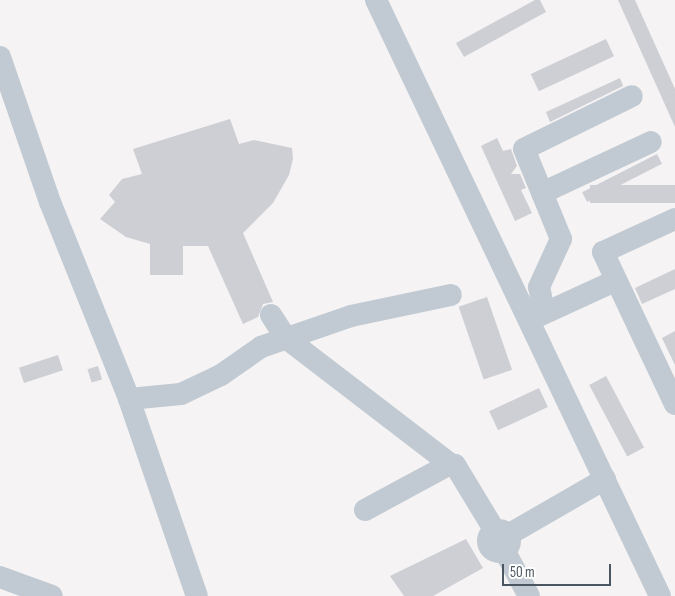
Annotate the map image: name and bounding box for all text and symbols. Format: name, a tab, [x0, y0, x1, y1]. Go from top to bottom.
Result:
scale bar	[505, 554, 614, 586]
text: 50 m	[510, 563, 535, 582]

